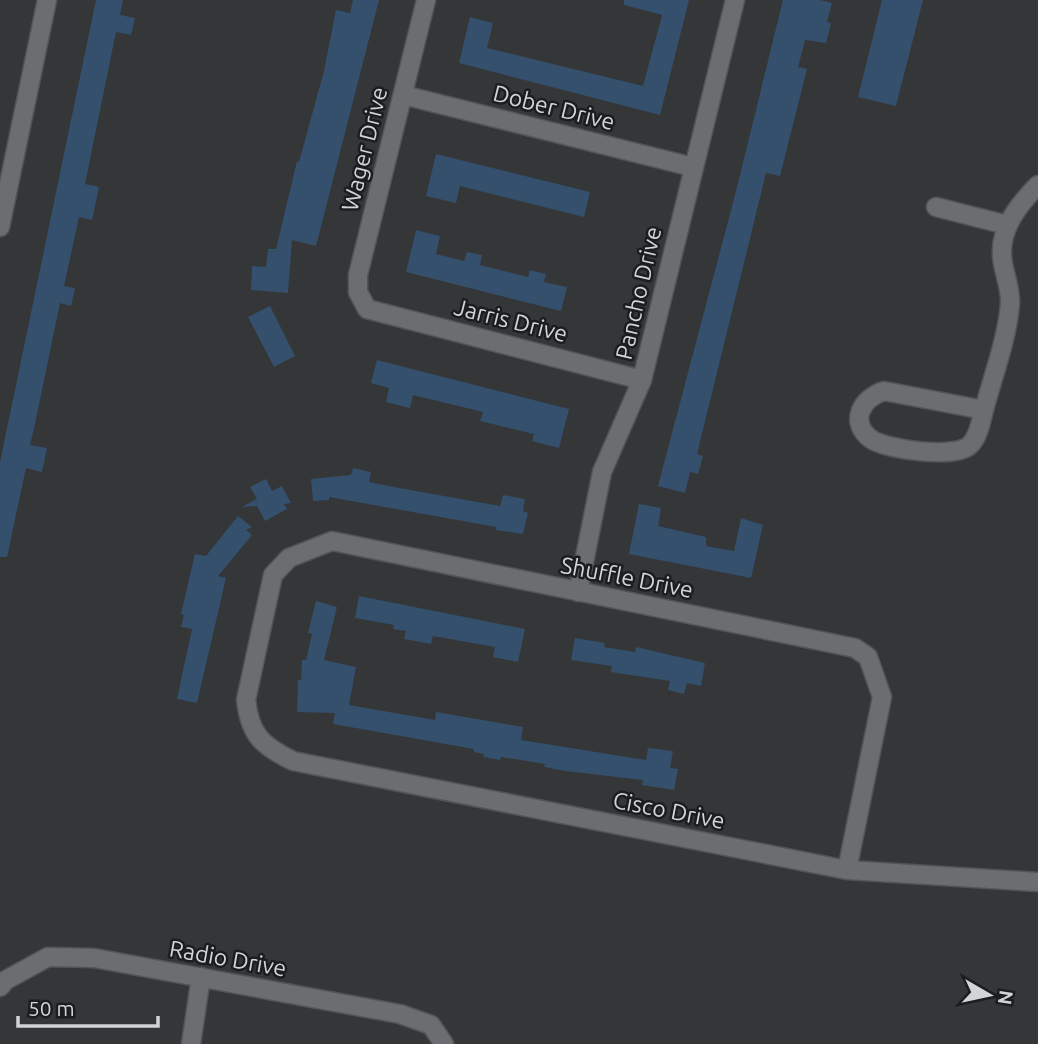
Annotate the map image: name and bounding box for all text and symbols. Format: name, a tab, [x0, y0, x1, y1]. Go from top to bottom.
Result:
street label: Dober Drive	[491, 80, 617, 134]
street label: Wager Drive	[337, 84, 391, 214]
street label: Pancho Drive	[611, 224, 665, 362]
street label: Jarris Drive	[452, 294, 570, 346]
street label: Shuffle Drive	[559, 552, 695, 602]
street label: Cisco Drive	[611, 787, 727, 833]
street label: Radio Drive	[168, 935, 288, 981]
north arrow	[954, 960, 1024, 1030]
scale bar	[18, 984, 158, 1028]
text: N	[994, 989, 1018, 1006]
text: 50 m	[28, 996, 75, 1020]

